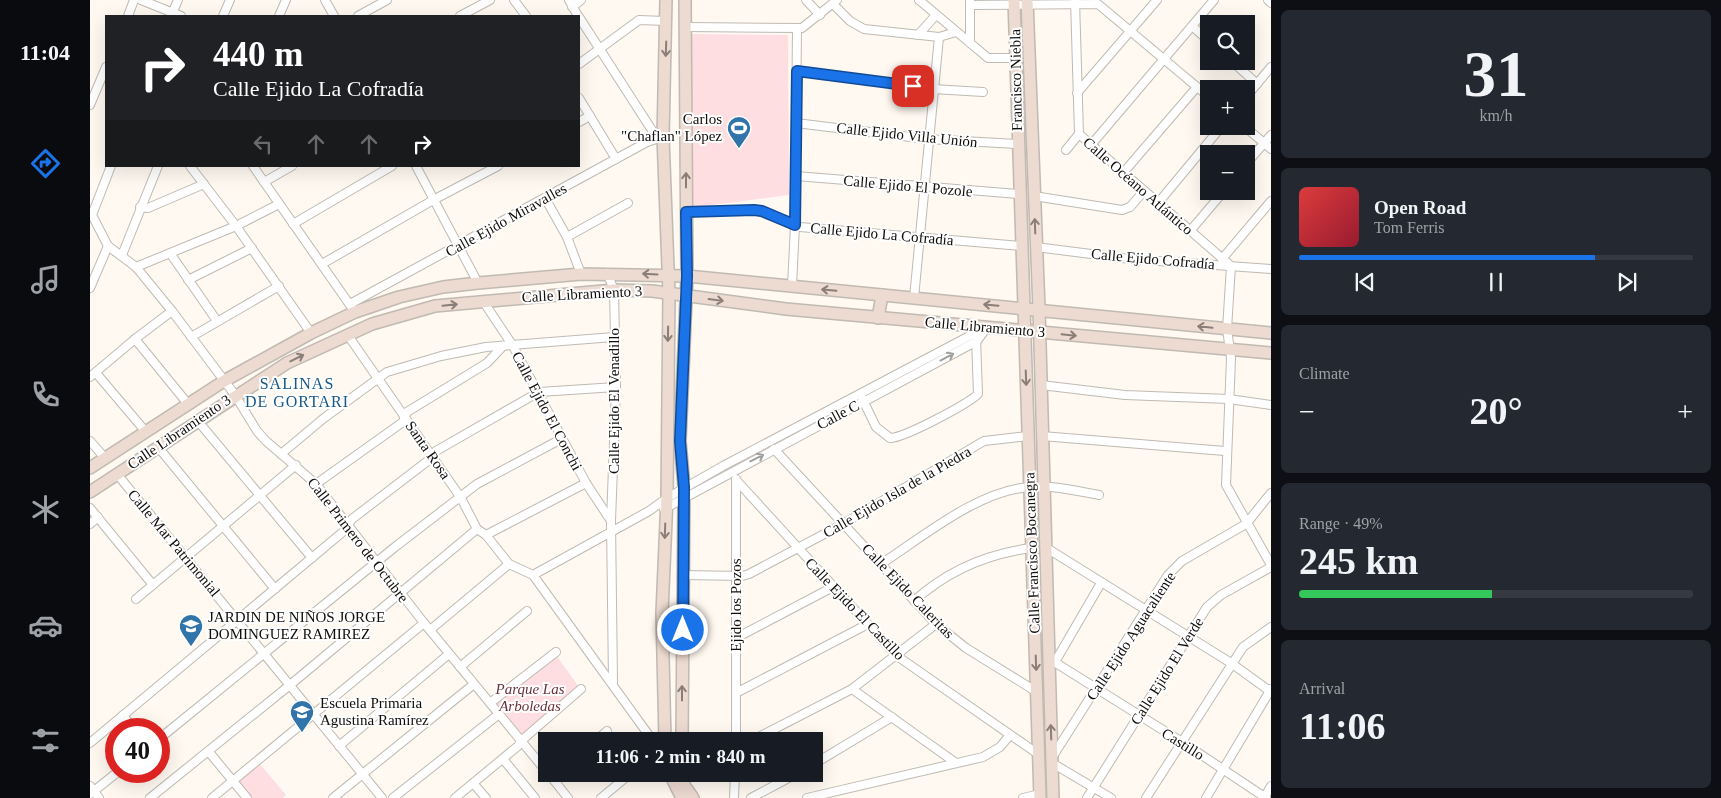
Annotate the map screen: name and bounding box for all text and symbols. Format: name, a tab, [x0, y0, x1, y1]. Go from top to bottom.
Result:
map controls	[1200, 15, 1255, 200]
button: search	[1200, 15, 1255, 70]
street label: Francisco Niebla	[1007, 29, 1025, 131]
icon: right	[130, 35, 195, 100]
text: 440 m	[213, 35, 303, 74]
text: 31	[1464, 38, 1529, 110]
text: 11:04	[20, 40, 70, 65]
one-way arrow	[661, 40, 670, 56]
pin	[892, 65, 934, 107]
icon: arrive	[899, 72, 927, 100]
text: Calle Ejido La Cofradía	[213, 76, 424, 101]
button: +	[1200, 80, 1255, 135]
text: km/h	[1480, 107, 1512, 124]
place label: Carlos "Chaflan" López	[621, 111, 722, 144]
sports icon: Carlos "Chaflan" López	[726, 115, 752, 149]
street label: Calle Ejido Villa Unión	[836, 120, 979, 150]
icon: left	[249, 130, 277, 158]
icon: ahead	[302, 130, 330, 158]
icon: ahead	[355, 130, 383, 158]
icon: right	[408, 130, 436, 158]
street label: Calle Océano Atlántico	[1080, 134, 1196, 238]
button: −	[1200, 145, 1255, 200]
icon: directions	[28, 146, 63, 181]
street label: Calle Ejido El Pozole	[843, 172, 974, 200]
one-way arrow	[681, 173, 691, 189]
street label: Calle Ejido Miravalles	[443, 180, 569, 260]
text: Open Road	[1374, 197, 1466, 218]
one-way arrow	[1030, 218, 1040, 234]
text: Tom Ferris	[1374, 219, 1444, 236]
street label: Calle Ejido La Cofradía	[810, 220, 955, 248]
street label: Calle Ejido Cofradía	[1090, 246, 1216, 272]
icon: music	[28, 262, 63, 297]
icon: previous	[1351, 268, 1379, 296]
icon: pause	[1482, 268, 1510, 296]
icon: next	[1613, 268, 1641, 296]
one-way arrow	[642, 269, 658, 279]
street label: Calle Libramiento 3	[521, 283, 643, 305]
one-way arrow	[822, 285, 838, 295]
one-way arrow	[707, 295, 723, 305]
one-way arrow	[441, 300, 457, 310]
one-way arrow	[984, 300, 1000, 309]
street label: Calle Libramiento 3	[924, 314, 1046, 340]
one-way arrow	[1197, 322, 1213, 332]
one-way arrow	[663, 325, 673, 341]
street label: Calle Ejido El Venadillo	[606, 328, 622, 474]
one-way arrow	[1061, 330, 1077, 339]
street label: Calle Ejido El Conchi	[509, 349, 585, 473]
one-way arrow	[940, 352, 955, 362]
one-way arrow	[289, 353, 304, 362]
text: Climate	[1299, 365, 1350, 382]
one-way arrow	[1021, 370, 1030, 386]
district label: SALINAS DE GORTARI	[245, 375, 349, 410]
icon: phone	[28, 377, 63, 412]
text: 20°	[1469, 390, 1523, 432]
street label: Calle Libramiento 3	[124, 392, 234, 472]
text: −	[1299, 396, 1315, 427]
text: +	[1677, 396, 1693, 427]
street label: Calle C	[814, 397, 862, 433]
street label: Santa Rosa	[402, 418, 454, 482]
street label: Calle Ejido Isla de la Piedra	[820, 443, 974, 541]
one-way arrow	[750, 453, 765, 463]
street label: Calle Francisco Bocanegra	[1021, 472, 1043, 634]
street label: Calle Primero de Octubre	[304, 475, 412, 606]
street label: Calle Mar Patrimonial	[125, 486, 223, 600]
icon: climate	[28, 492, 63, 527]
text: Range · 49%	[1299, 515, 1383, 532]
one-way arrow	[660, 523, 669, 539]
street label: Calle Ejido Caleritas	[859, 540, 957, 642]
text: 245 km	[1299, 540, 1418, 582]
street label: Calle Ejido El Castillo	[802, 555, 908, 663]
street label: Ejido los Pozos	[728, 558, 744, 652]
street label: Calle Ejido Aguacaliente	[1083, 568, 1179, 703]
position arrow	[656, 603, 708, 655]
icon: car	[28, 608, 63, 643]
place label: JARDIN DE NIÑOS JORGE DOMINGUEZ RAMIREZ	[208, 609, 385, 642]
school or university icon: JARDIN DE NIÑOS JORGE DOMINGUEZ RAMIREZ	[178, 613, 204, 647]
street label: Calle Ejido El Verde	[1128, 614, 1207, 728]
one-way arrow	[1031, 655, 1040, 671]
text: Arrival	[1299, 680, 1345, 697]
park label: Parque Las Arboledas	[494, 681, 565, 714]
one-way arrow	[677, 685, 687, 701]
place label: Escuela Primaria Agustina Ramírez	[320, 695, 429, 728]
school or university icon: Escuela Primaria Agustina Ramírez	[289, 699, 315, 733]
text: 11:06	[1299, 705, 1386, 747]
speed limit sign: 40	[105, 718, 170, 783]
icon: filters	[28, 723, 63, 758]
one-way arrow	[1046, 724, 1055, 740]
street label: Castillo	[1159, 725, 1207, 763]
text: 11:06 · 2 min · 840 m	[596, 746, 765, 767]

